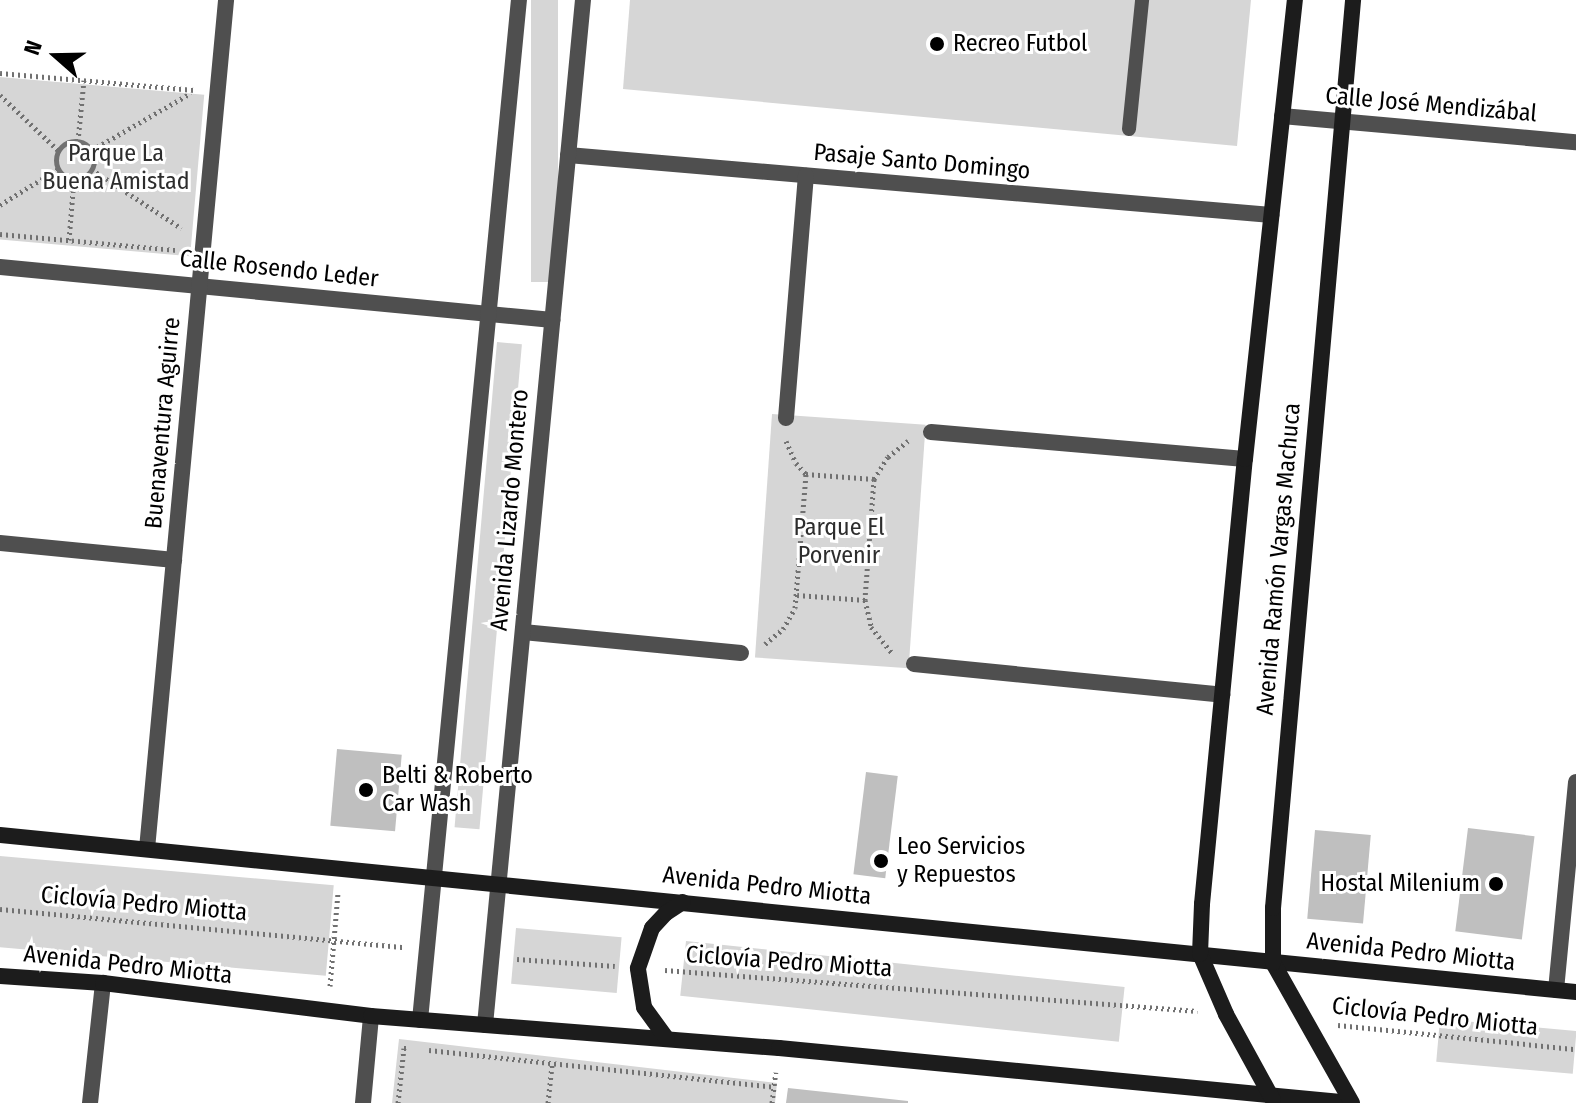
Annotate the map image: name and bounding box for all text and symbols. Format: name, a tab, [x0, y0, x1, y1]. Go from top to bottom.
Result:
north arrow	[16, 16, 96, 96]
place label: Recreo Futbol	[953, 30, 1087, 58]
marker: Recreo Futbol	[928, 35, 946, 53]
text: N	[18, 37, 48, 58]
street label: Calle José Mendizábal	[1324, 81, 1538, 129]
street label: Pasaje Santo Domingo	[812, 138, 1032, 186]
park label: Parque La Buena Amistad	[42, 140, 190, 196]
street label: Calle Rosendo Leder	[178, 244, 380, 294]
street label: Buenaventura Aguirre	[139, 316, 187, 530]
street label: Avenida Lizardo Montero	[485, 388, 535, 632]
street label: Avenida Ramón Vargas Machuca	[1251, 402, 1307, 716]
park label: Parque El Porvenir	[793, 514, 885, 570]
place label: Belti & Roberto Car Wash	[382, 762, 533, 818]
marker: Belti & Roberto Car Wash	[357, 781, 375, 799]
place label: Leo Servicios y Repuestos	[897, 833, 1025, 889]
marker: Leo Servicios y Repuestos	[872, 852, 890, 870]
street label: Avenida Pedro Miotta	[661, 861, 873, 911]
place label: Hostal Milenium	[1321, 870, 1480, 898]
marker: Hostal Milenium	[1487, 875, 1505, 893]
street label: Ciclovía Pedro Miotta	[40, 881, 248, 927]
street label: Avenida Pedro Miotta	[1305, 927, 1517, 977]
street label: Avenida Pedro Miotta	[22, 940, 234, 990]
street label: Ciclovía Pedro Miotta	[685, 940, 893, 984]
street label: Ciclovía Pedro Miotta	[1331, 992, 1539, 1042]

